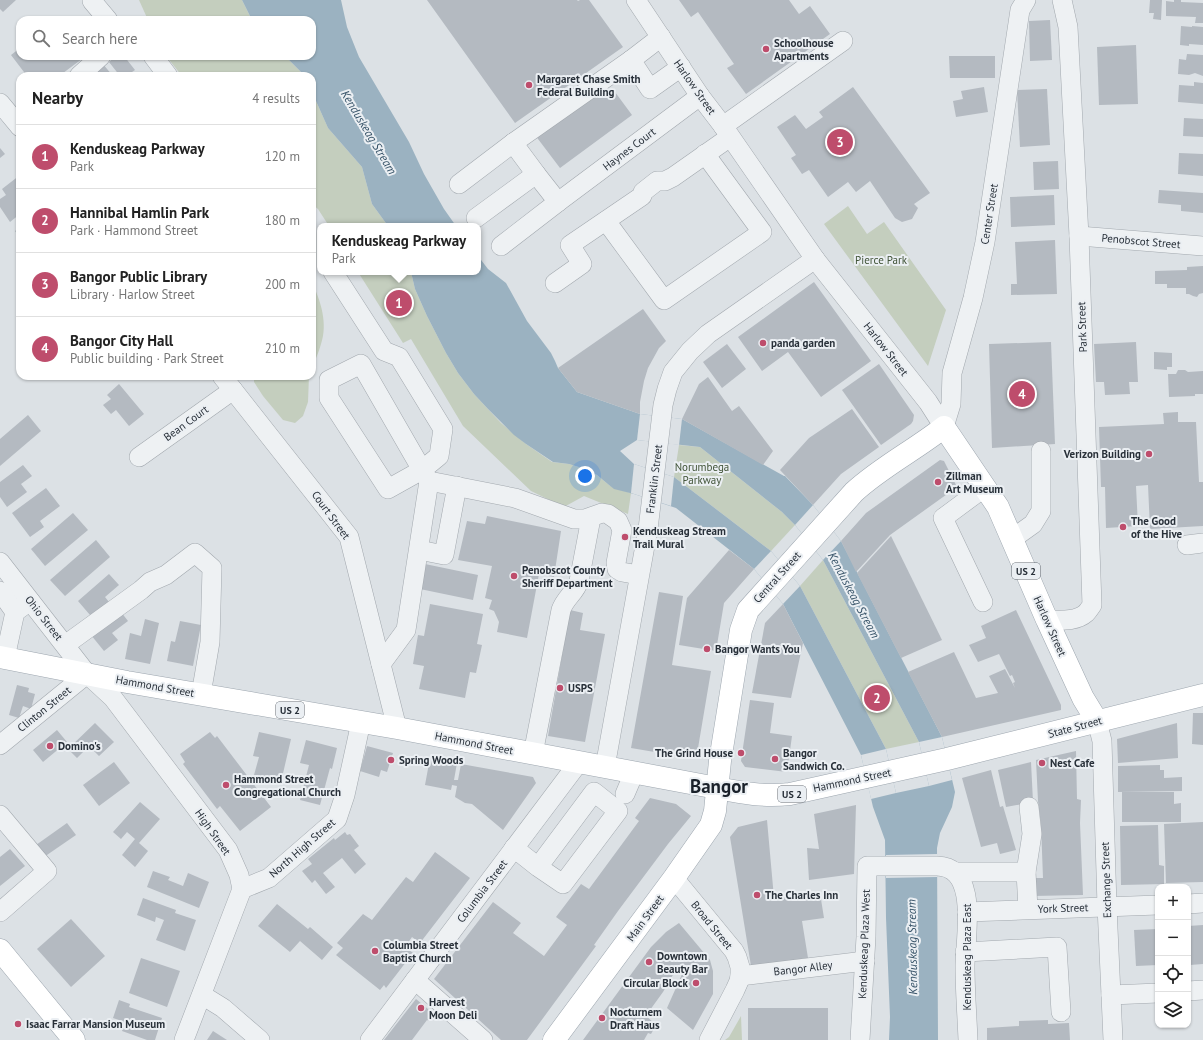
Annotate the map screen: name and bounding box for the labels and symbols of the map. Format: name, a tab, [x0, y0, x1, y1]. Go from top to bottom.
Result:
place label: Schoolhouse Apartments	[774, 36, 834, 63]
marker: Schoolhouse Apartments	[761, 44, 771, 54]
street label: Harlow Street	[671, 57, 719, 118]
place label: Margaret Chase Smith Federal Building	[537, 72, 641, 99]
marker: Margaret Chase Smith Federal Building	[524, 80, 534, 90]
water label: Kenduskeag Stream	[338, 87, 400, 177]
street label: Haynes Court	[600, 124, 658, 173]
pin: 3	[827, 127, 853, 157]
street label: Center Street	[977, 182, 1001, 245]
street label: Penobscot Street	[1101, 231, 1181, 251]
park label: Pierce Park	[855, 253, 908, 267]
pin: 1	[386, 288, 412, 318]
street label: Park Street	[1074, 301, 1090, 353]
street label: Harlow Street	[861, 319, 912, 379]
place label: panda garden	[771, 336, 835, 350]
marker: panda garden	[758, 338, 768, 348]
pin: 4	[1009, 379, 1035, 409]
street label: Bean Court	[161, 402, 211, 444]
street label: Franklin Street	[643, 443, 665, 514]
place label: Verizon Building	[1063, 447, 1141, 461]
marker: Verizon Building	[1144, 449, 1154, 459]
park label: Norumbega Parkway	[675, 460, 729, 487]
your location	[575, 466, 595, 486]
place label: Zillman Art Museum	[946, 469, 1003, 496]
marker: Zillman Art Museum	[933, 477, 943, 487]
street label: Court Street	[309, 488, 353, 542]
place label: The Good of the Hive	[1131, 514, 1183, 541]
marker: The Good of the Hive	[1118, 522, 1128, 532]
place label: Kenduskeag Stream Trail Mural	[633, 524, 726, 551]
marker: Kenduskeag Stream Trail Mural	[620, 532, 630, 542]
street label: Central Street	[750, 548, 804, 606]
water label: Kenduskeag Stream	[825, 549, 883, 641]
place label: Penobscot County Sheriff Department	[522, 563, 613, 590]
road number: US 2	[1012, 563, 1040, 579]
marker: Penobscot County Sheriff Department	[509, 571, 519, 581]
street label: Ohio Street	[22, 593, 66, 644]
street label: Harlow Street	[1031, 594, 1070, 659]
place label: Bangor Wants You	[715, 642, 800, 656]
marker: Bangor Wants You	[702, 644, 712, 654]
street label: Hammond Street	[115, 672, 196, 700]
place label: USPS	[568, 681, 593, 695]
street label: Clinton Street	[14, 683, 74, 735]
marker: USPS	[555, 683, 565, 693]
pin: 2	[864, 683, 890, 713]
road number: US 2	[276, 702, 304, 718]
street label: State Street	[1046, 713, 1104, 741]
street label: Hammond Street	[434, 729, 515, 758]
place label: Domino's	[58, 739, 101, 753]
marker: Domino's	[45, 741, 55, 751]
place label: The Grind House	[655, 746, 733, 760]
place label: Bangor Sandwich Co.	[783, 746, 845, 773]
marker: The Grind House	[736, 748, 746, 758]
place label: Spring Woods	[399, 753, 464, 767]
marker: Bangor Sandwich Co.	[770, 754, 780, 764]
marker: Spring Woods	[386, 755, 396, 765]
place label: Nest Cafe	[1050, 756, 1095, 770]
marker: Nest Cafe	[1037, 758, 1047, 768]
street label: Hammond Street	[812, 765, 893, 795]
place label: Hammond Street Congregational Church	[234, 772, 341, 799]
district label: Bangor	[690, 774, 748, 798]
marker: Hammond Street Congregational Church	[221, 780, 231, 790]
road number: US 2	[778, 786, 806, 802]
street label: High Street	[192, 806, 234, 858]
street label: North High Street	[266, 815, 338, 881]
street label: Exchange Street	[1098, 841, 1114, 918]
street label: Columbia Street	[454, 857, 510, 925]
place label: The Charles Inn	[765, 888, 838, 902]
street label: Kenduskeag Plaza West	[855, 889, 873, 999]
marker: The Charles Inn	[752, 890, 762, 900]
street label: Main Street	[623, 892, 667, 944]
street label: Broad Street	[688, 898, 736, 952]
water label: Kenduskeag Stream	[904, 899, 920, 995]
street label: York Street	[1037, 900, 1089, 916]
street label: Kenduskeag Plaza East	[960, 903, 974, 1011]
place label: Columbia Street Baptist Church	[383, 938, 458, 965]
marker: Columbia Street Baptist Church	[370, 946, 380, 956]
place label: Downtown Beauty Bar	[657, 949, 708, 976]
marker: Downtown Beauty Bar	[644, 957, 654, 967]
street label: Bangor Alley	[773, 957, 834, 979]
place label: Circular Block	[623, 976, 689, 990]
marker: Circular Block	[691, 978, 701, 988]
place label: Harvest Moon Deli	[429, 995, 477, 1022]
marker: Harvest Moon Deli	[416, 1003, 426, 1013]
place label: Nocturnem Draft Haus	[610, 1005, 662, 1032]
marker: Nocturnem Draft Haus	[597, 1013, 607, 1023]
place label: Isaac Farrar Mansion Museum	[26, 1017, 165, 1031]
marker: Isaac Farrar Mansion Museum	[13, 1019, 23, 1029]

